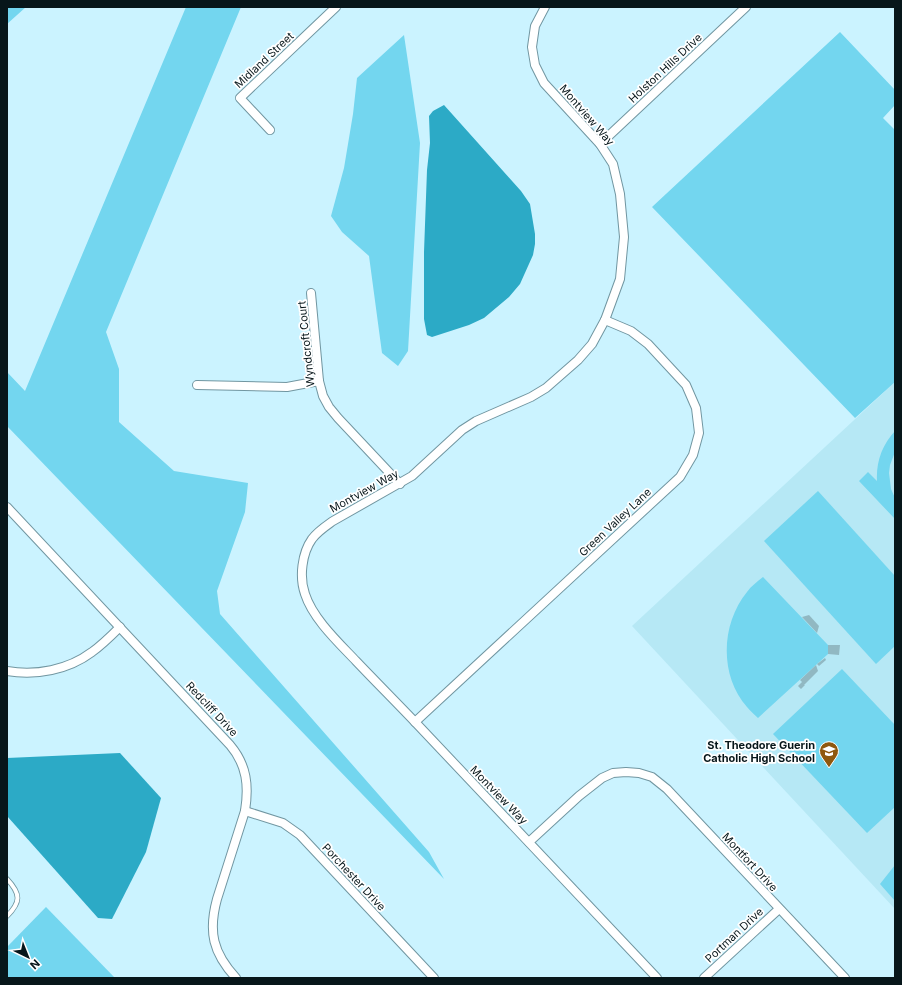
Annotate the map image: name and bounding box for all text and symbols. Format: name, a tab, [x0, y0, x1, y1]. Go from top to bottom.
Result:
street label: Midland Street	[232, 29, 297, 91]
street label: Holston Hills Drive	[625, 30, 705, 106]
street label: Montview Way	[557, 82, 617, 148]
street label: Wyndcroft Court	[294, 300, 317, 388]
street label: Montview Way	[327, 466, 401, 516]
street label: Green Valley Lane	[576, 485, 654, 559]
street label: Redcliff Drive	[183, 679, 241, 739]
place label: St. Theodore Guerin Catholic High School	[703, 738, 815, 765]
school or university icon: St. Theodore Guerin Catholic High School	[818, 740, 840, 768]
street label: Montview Way	[467, 763, 531, 827]
street label: Montfort Drive	[719, 830, 781, 894]
street label: Porchester Drive	[319, 840, 389, 914]
street label: Portman Drive	[702, 905, 766, 965]
north arrow	[8, 937, 48, 977]
text: N	[27, 956, 43, 972]

